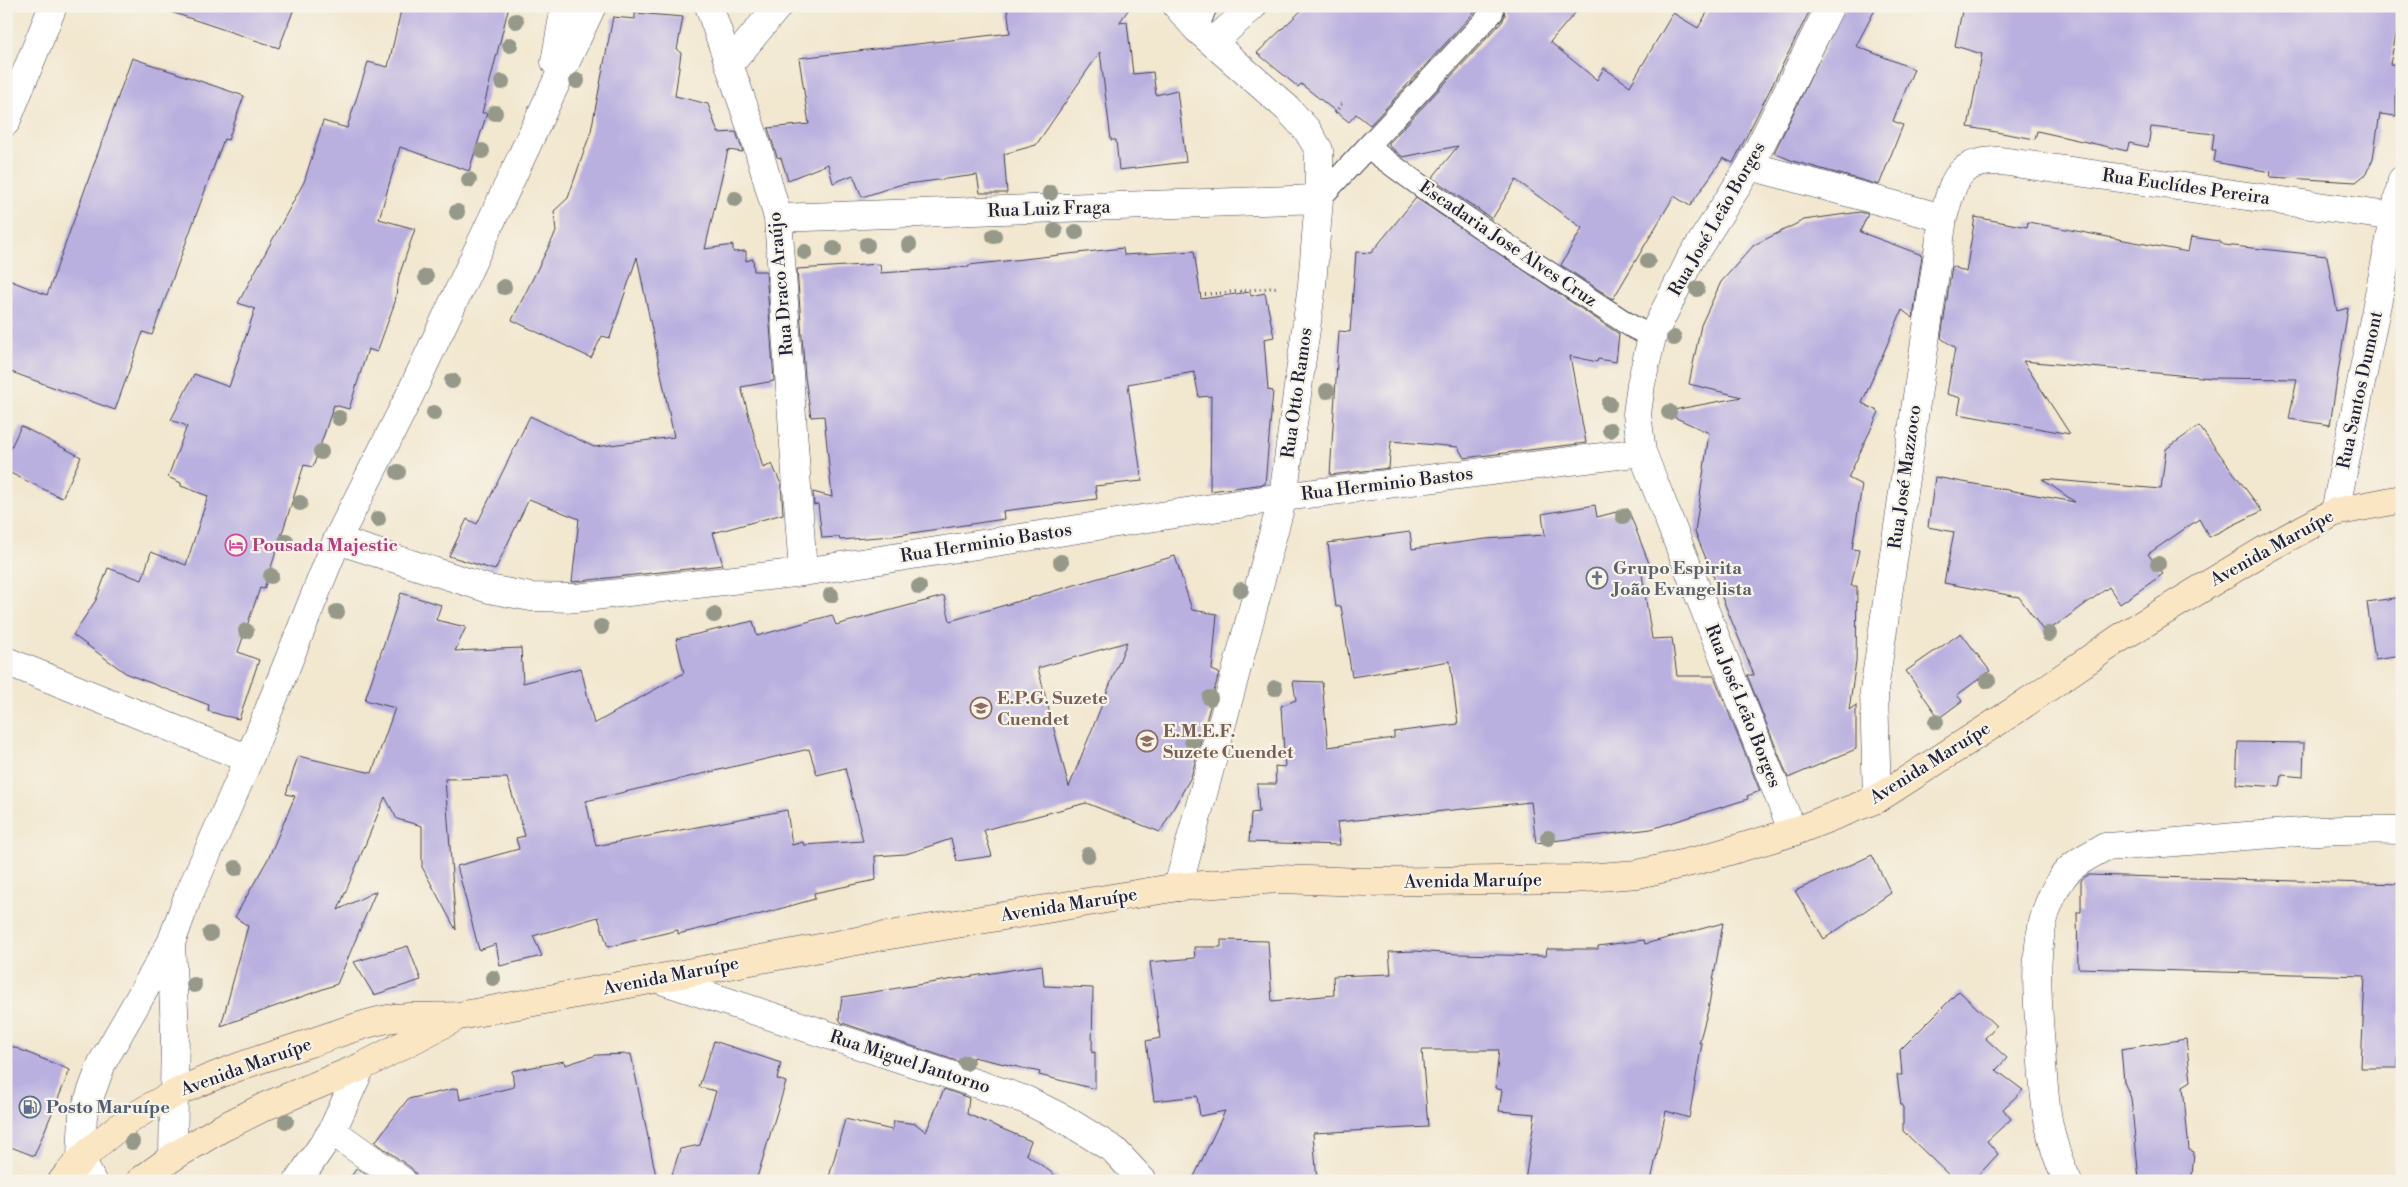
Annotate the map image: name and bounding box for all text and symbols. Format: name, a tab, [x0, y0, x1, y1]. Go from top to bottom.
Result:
street label: Rua José Leão Borges	[1663, 138, 1771, 300]
street label: Rua Euclídes Pereira	[2101, 164, 2272, 210]
street label: Escadaria Jose Alves Cruz	[1415, 176, 1601, 312]
street label: Rua Luiz Fraga	[987, 195, 1112, 223]
street label: Rua Draco Araújo	[763, 211, 799, 357]
street label: Rua Santos Dumont	[2332, 308, 2388, 471]
street label: Rua Otto Ramos	[1276, 326, 1318, 460]
street label: Rua José Mazzoco	[1883, 403, 1927, 551]
street label: Rua Herminio Bastos	[1300, 462, 1475, 506]
street label: Avenida Maruípe	[2205, 505, 2338, 592]
street label: Rua Herminio Bastos	[899, 518, 1073, 568]
hotel icon: Pousada Majestic	[224, 533, 248, 557]
place label: Pousada Majestic	[252, 534, 398, 557]
place label: Grupo Espirita João Evangelista	[1610, 557, 1752, 601]
church icon: Grupo Espirita João Evangelista	[1585, 566, 1609, 590]
street label: Rua José Leão Borges	[1700, 621, 1786, 791]
place label: E.P.G. Suzete Cuendet	[997, 687, 1108, 731]
school or university icon: E.P.G. Suzete Cuendet	[969, 696, 993, 720]
street label: Avenida Maruípe	[1865, 717, 1995, 810]
place label: E.M.E.F. Suzete Cuendet	[1163, 720, 1294, 764]
school or university icon: E.M.E.F. Suzete Cuendet	[1135, 729, 1159, 753]
street label: Avenida Maruípe	[1403, 868, 1542, 894]
street label: Avenida Maruípe	[998, 883, 1139, 927]
street label: Avenida Maruípe	[600, 952, 741, 1001]
street label: Rua Miguel Jantorno	[827, 1025, 993, 1099]
street label: Avenida Maruípe	[176, 1033, 315, 1102]
fuel station icon: Posto Maruípe	[18, 1095, 42, 1119]
place label: Posto Maruípe	[46, 1096, 170, 1119]

